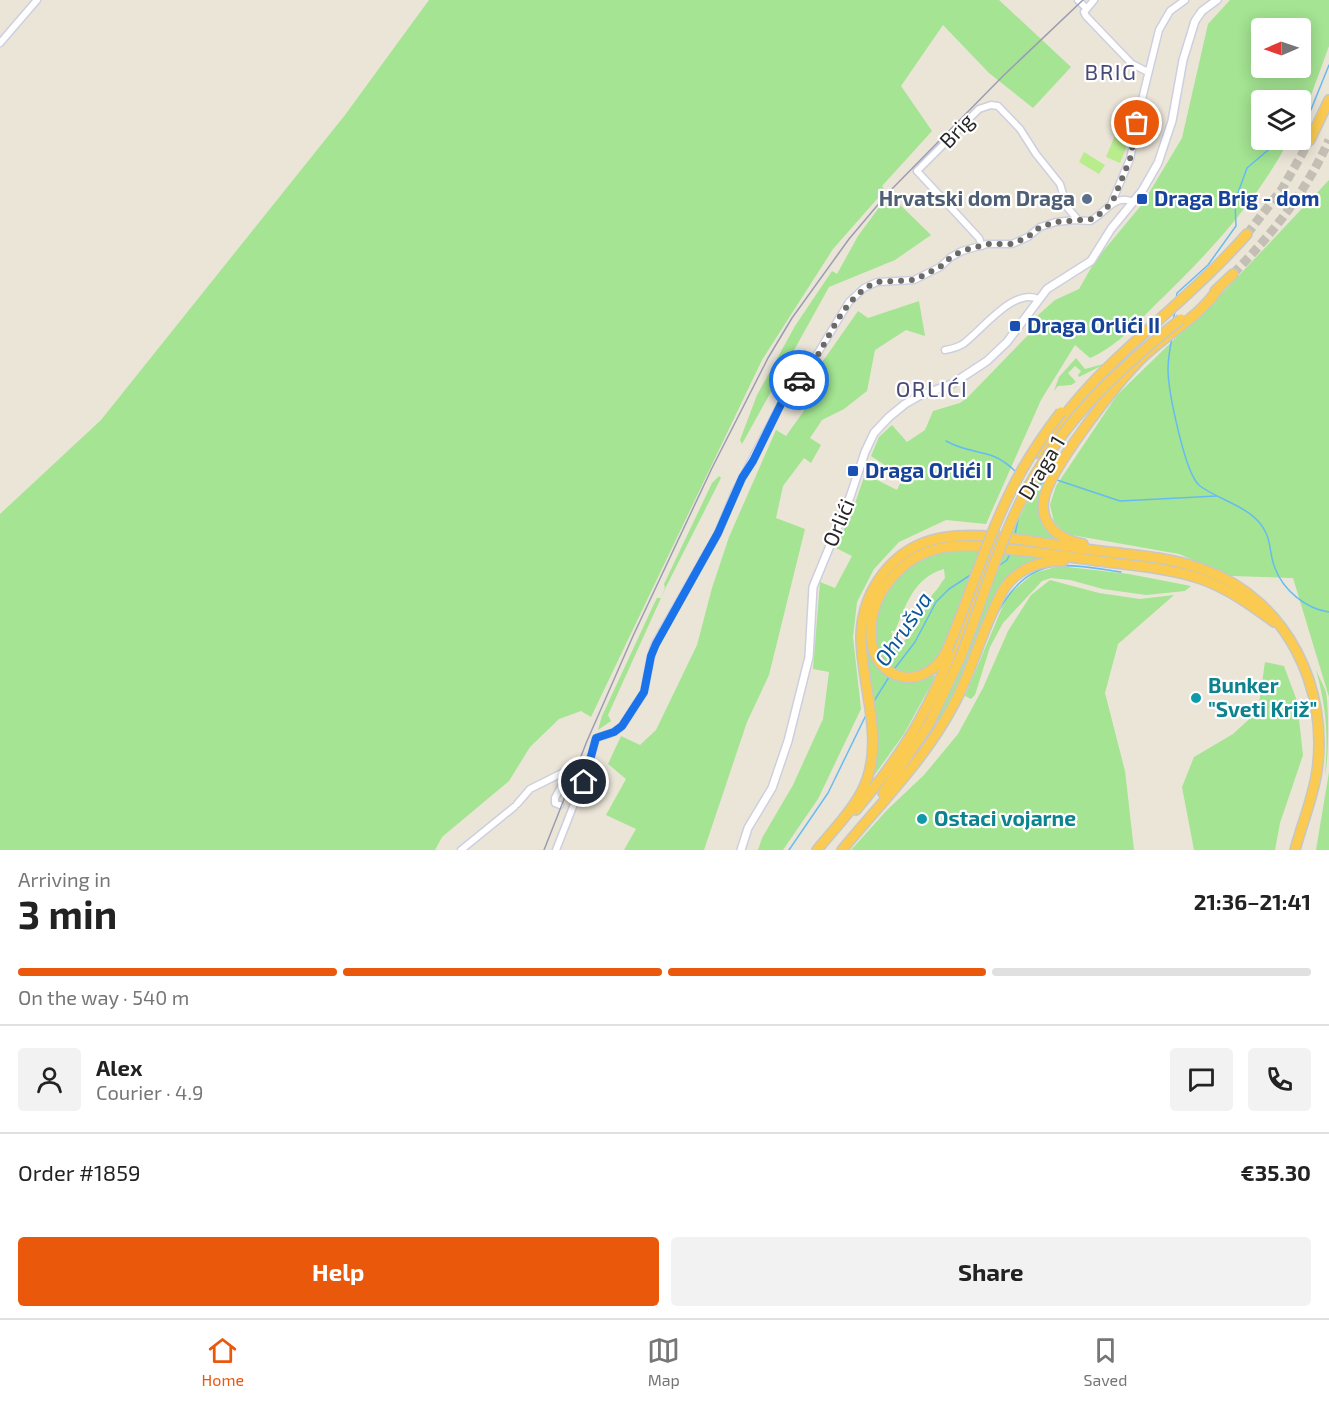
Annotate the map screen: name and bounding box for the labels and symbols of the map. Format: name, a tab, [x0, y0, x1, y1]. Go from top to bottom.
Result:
north arrow	[1251, 18, 1311, 78]
district label: BRIG	[1085, 58, 1137, 84]
pin	[1111, 97, 1162, 148]
street label: Brig	[934, 107, 978, 152]
place label: Hrvatski dom Draga	[879, 185, 1075, 210]
place label: Draga Brig - dom	[1154, 185, 1319, 210]
marker: Hrvatski dom Draga	[1080, 192, 1094, 206]
marker: Draga Brig - dom	[1135, 192, 1149, 206]
place label: Draga Orlići II	[1027, 312, 1160, 337]
marker: Draga Orlići II	[1008, 319, 1022, 333]
courier	[769, 350, 829, 410]
district label: ORLIĆI	[896, 375, 968, 401]
street label: Draga 1	[1012, 431, 1069, 504]
place label: Draga Orlići I	[865, 457, 992, 482]
marker: Draga Orlići I	[846, 464, 860, 478]
street label: Orlići	[816, 495, 859, 550]
water label: Ohrušva	[868, 586, 936, 671]
place label: Bunker "Sveti Križ"	[1208, 672, 1317, 721]
marker: Bunker "Sveti Križ"	[1189, 691, 1203, 705]
pin	[558, 756, 609, 807]
place label: Ostaci vojarne	[934, 805, 1076, 830]
marker: Ostaci vojarne	[915, 812, 929, 826]

